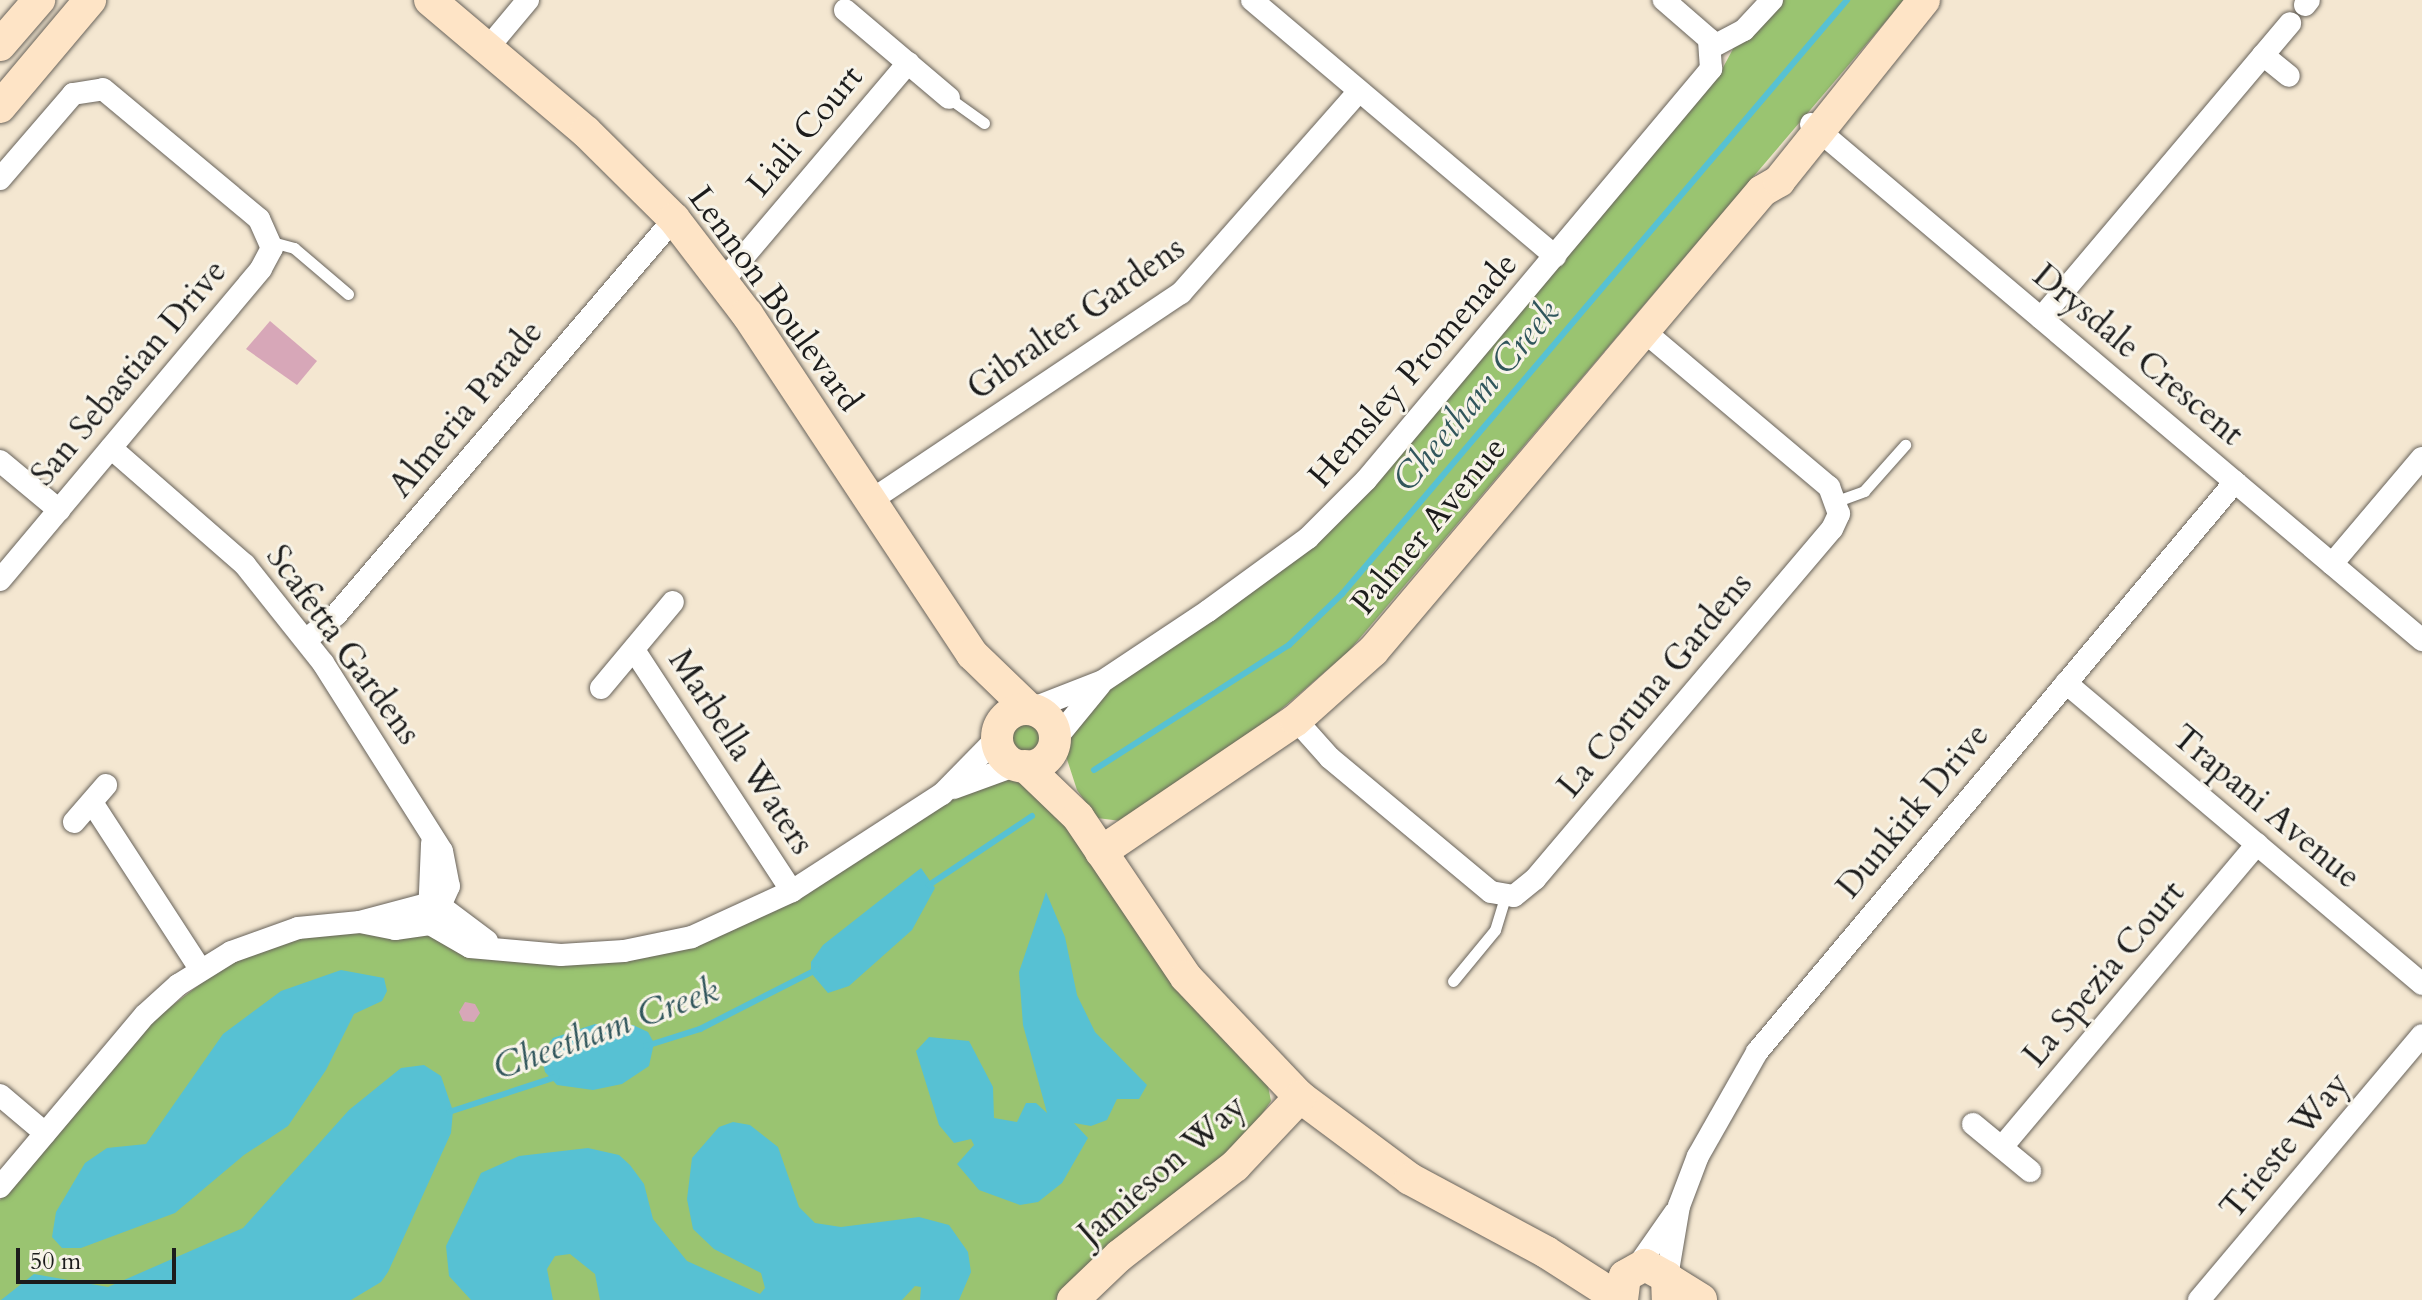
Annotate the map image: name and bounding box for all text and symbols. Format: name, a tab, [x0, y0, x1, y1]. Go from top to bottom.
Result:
street label: Liali Court	[738, 57, 872, 205]
street label: Lennon Boulevard	[680, 179, 870, 419]
street label: Gibralter Gardens	[959, 228, 1193, 408]
street label: Hemsley Promenade	[1300, 244, 1526, 496]
street label: San Sebastian Drive	[23, 252, 235, 494]
street label: Drysdale Crescent	[2025, 255, 2251, 455]
water label: Cheetham Creek	[1383, 292, 1569, 500]
street label: Almeria Parade	[380, 312, 552, 506]
street label: Palmer Avenue	[1343, 429, 1515, 623]
street label: Scafetta Gardens	[257, 537, 429, 753]
street label: La Coruna Gardens	[1549, 564, 1761, 806]
street label: Marbella Waters	[660, 642, 822, 862]
street label: Dunkirk Drive	[1828, 715, 1998, 907]
street label: Trapani Avenue	[2164, 716, 2368, 898]
street label: La Spezia Court	[2015, 873, 2193, 1075]
water label: Cheetham Creek	[488, 968, 724, 1090]
street label: Trieste Way	[2212, 1064, 2358, 1228]
street label: Jamieson Way	[1070, 1086, 1254, 1254]
scale bar	[20, 1232, 180, 1282]
text: 50 m	[30, 1245, 81, 1278]

